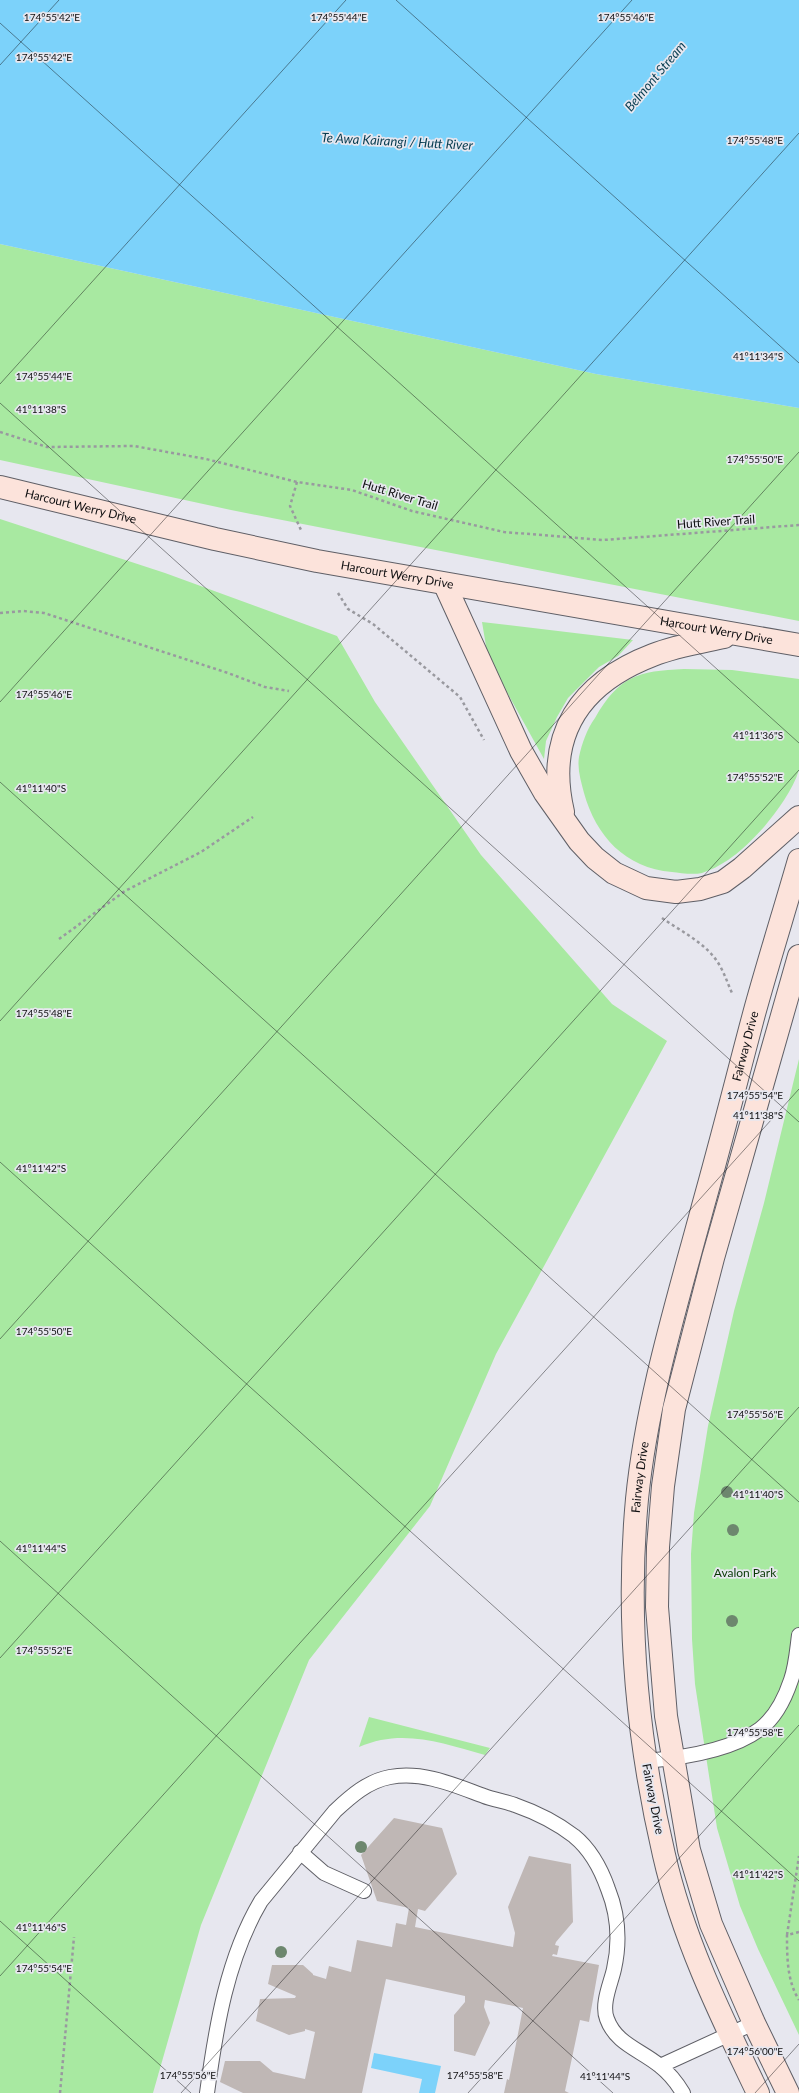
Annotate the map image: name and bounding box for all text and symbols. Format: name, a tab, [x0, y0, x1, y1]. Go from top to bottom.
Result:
text: 174°55'42"E	[24, 11, 80, 23]
text: 174°55'44"E	[311, 11, 367, 23]
text: 174°55'46"E	[598, 11, 654, 23]
water label: Belmont Stream	[621, 38, 689, 114]
text: 174°55'42"E	[16, 51, 72, 63]
water label: Te Awa Kairangi / Hutt River	[321, 129, 474, 153]
text: 174°55'48"E	[727, 134, 783, 146]
text: 41°11'34"S	[733, 350, 783, 362]
text: 174°55'44"E	[16, 370, 72, 382]
text: 41°11'38"S	[16, 403, 66, 415]
text: 174°55'50"E	[727, 453, 783, 465]
street label: Hutt River Trail	[361, 476, 440, 513]
street label: Harcourt Werry Drive	[23, 485, 138, 527]
street label: Hutt River Trail	[676, 511, 756, 532]
street label: Harcourt Werry Drive	[340, 557, 455, 592]
street label: Harcourt Werry Drive	[659, 613, 774, 647]
text: 174°55'46"E	[16, 688, 72, 700]
text: 41°11'36"S	[733, 729, 783, 741]
text: 174°55'52"E	[727, 771, 783, 783]
text: 41°11'40"S	[16, 782, 66, 794]
text: 174°55'48"E	[16, 1007, 72, 1019]
street label: Fairway Drive	[729, 1009, 761, 1083]
text: 174°55'54"E	[727, 1089, 783, 1101]
text: 41°11'38"S	[733, 1109, 783, 1121]
text: 41°11'42"S	[16, 1162, 66, 1174]
text: 174°55'50"E	[16, 1325, 72, 1337]
text: 174°55'56"E	[727, 1408, 783, 1420]
street label: Fairway Drive	[628, 1440, 652, 1514]
text: 41°11'40"S	[733, 1488, 783, 1500]
text: 41°11'44"S	[16, 1542, 66, 1554]
park label: Avalon Park	[714, 1565, 777, 1580]
text: 174°55'52"E	[16, 1644, 72, 1656]
text: 174°55'58"E	[727, 1726, 783, 1738]
street label: Fairway Drive	[639, 1762, 668, 1836]
text: 41°11'42"S	[733, 1868, 783, 1880]
text: 41°11'46"S	[16, 1921, 66, 1933]
text: 174°55'54"E	[16, 1962, 72, 1974]
text: 174°56'00"E	[727, 2045, 783, 2057]
text: 174°55'56"E	[160, 2069, 216, 2081]
text: 174°55'58"E	[447, 2069, 503, 2081]
text: 41°11'44"S	[580, 2070, 630, 2082]

